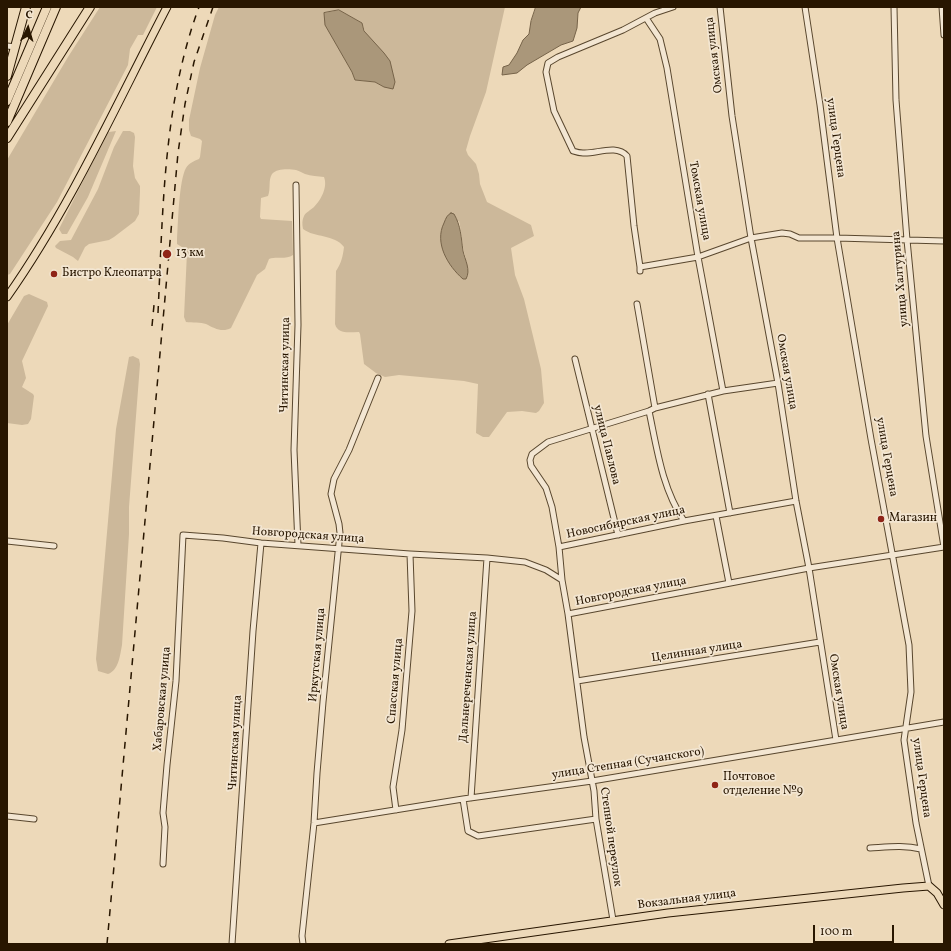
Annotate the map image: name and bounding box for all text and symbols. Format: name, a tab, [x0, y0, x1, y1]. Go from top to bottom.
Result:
north arrow	[8, 8, 48, 48]
text: С	[25, 8, 33, 23]
street label: Омская улица	[703, 16, 727, 94]
street label: улица Герцена	[822, 97, 848, 179]
street label: Томская улица	[685, 160, 713, 242]
street label: улица Халтурина	[890, 230, 912, 328]
place label: 13 км	[176, 247, 204, 261]
marker: 13 км	[161, 248, 173, 260]
place label: Бистро Клеопатра	[62, 267, 162, 281]
marker: Бистро Клеопатра	[49, 269, 59, 279]
street label: Читинская улица	[278, 317, 294, 413]
street label: Омская улица	[772, 333, 800, 411]
street label: улица Павлова	[589, 404, 623, 486]
street label: улица Герцена	[872, 416, 900, 498]
street label: Новосибирская улица	[565, 503, 687, 543]
place label: Магазин	[889, 512, 937, 526]
marker: Магазин	[876, 514, 886, 524]
street label: Новгородская улица	[251, 525, 365, 547]
street label: Новгородская улица	[574, 574, 688, 610]
street label: Иркутская улица	[307, 607, 329, 703]
street label: Дальнереченская улица	[457, 611, 481, 743]
street label: Спасская улица	[385, 638, 407, 724]
street label: Целинная улица	[651, 638, 743, 666]
street label: Хабаровская улица	[151, 646, 175, 752]
street label: Омская улица	[825, 653, 851, 731]
street label: Читинская улица	[226, 695, 246, 791]
street label: улица Герцена	[908, 737, 934, 819]
street label: улица Степная (Сучанского)	[551, 745, 705, 783]
place label: Почтовое отделение №9	[723, 771, 803, 799]
marker: Почтовое отделение №9	[710, 780, 720, 790]
street label: Степной переулок	[596, 786, 624, 888]
street label: Вокзальная улица	[637, 887, 737, 913]
scale bar	[815, 917, 896, 943]
text: 100 m	[820, 924, 852, 940]

